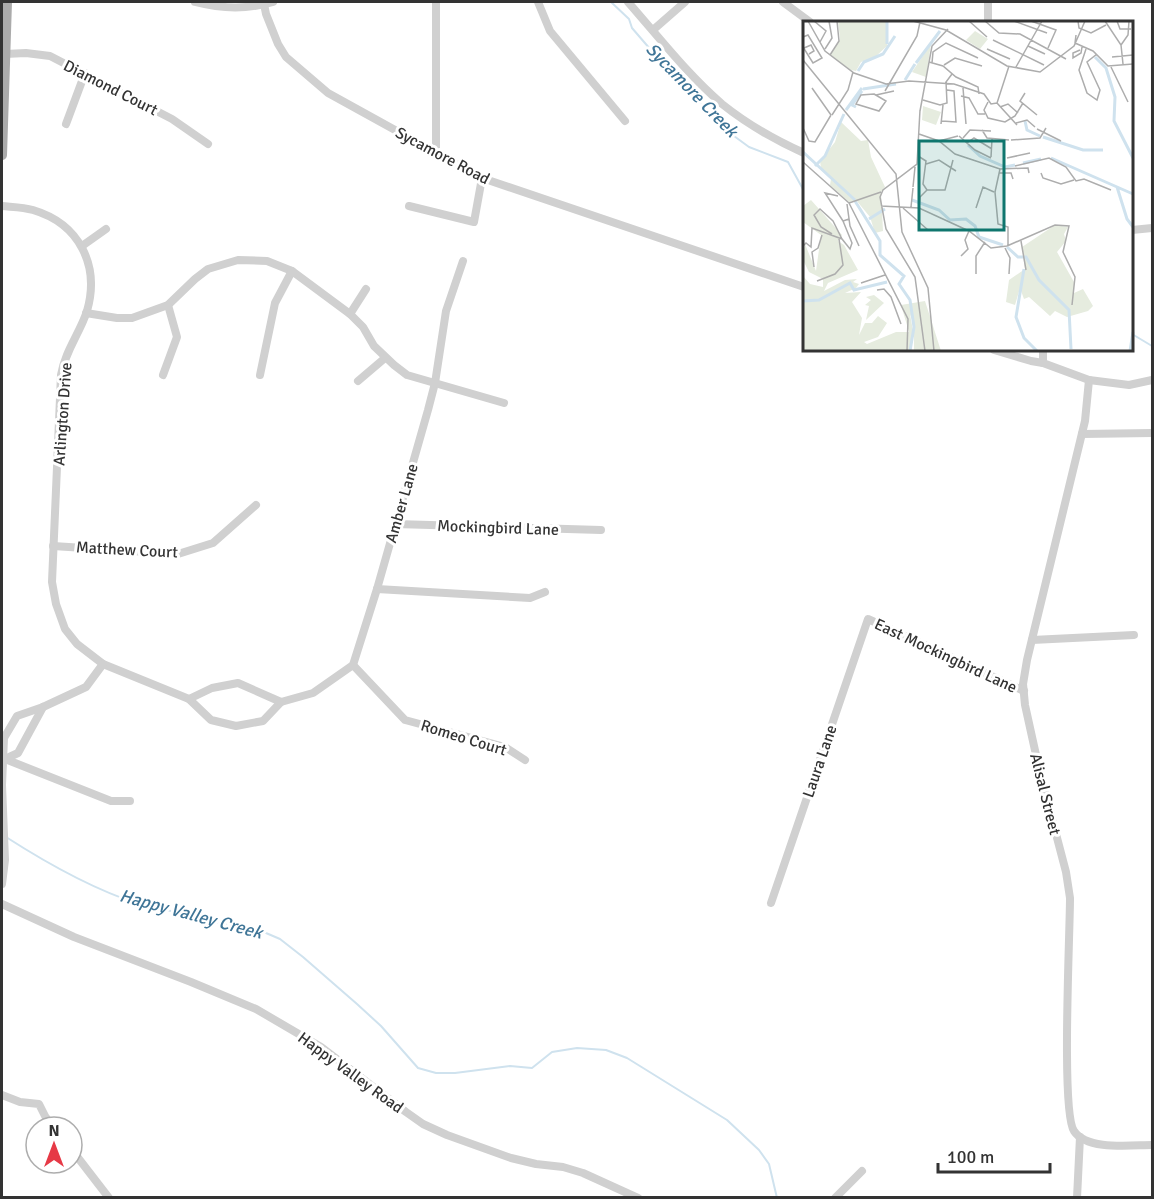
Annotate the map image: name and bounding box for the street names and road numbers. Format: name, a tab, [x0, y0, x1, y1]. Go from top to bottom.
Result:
street label: Diamond Court	[60, 56, 161, 120]
street label: Sycamore Road	[392, 123, 493, 189]
street label: Arlington Drive	[49, 362, 77, 466]
street label: Amber Lane	[381, 461, 423, 545]
street label: Mockingbird Lane	[437, 516, 559, 540]
street label: Matthew Court	[75, 537, 179, 563]
street label: East Mockingbird Lane	[871, 614, 1020, 698]
street label: Romeo Court	[418, 715, 509, 761]
street label: Laura Lane	[798, 722, 842, 800]
street label: Alisal Street	[1025, 751, 1065, 838]
street label: Happy Valley Road	[294, 1028, 407, 1118]

